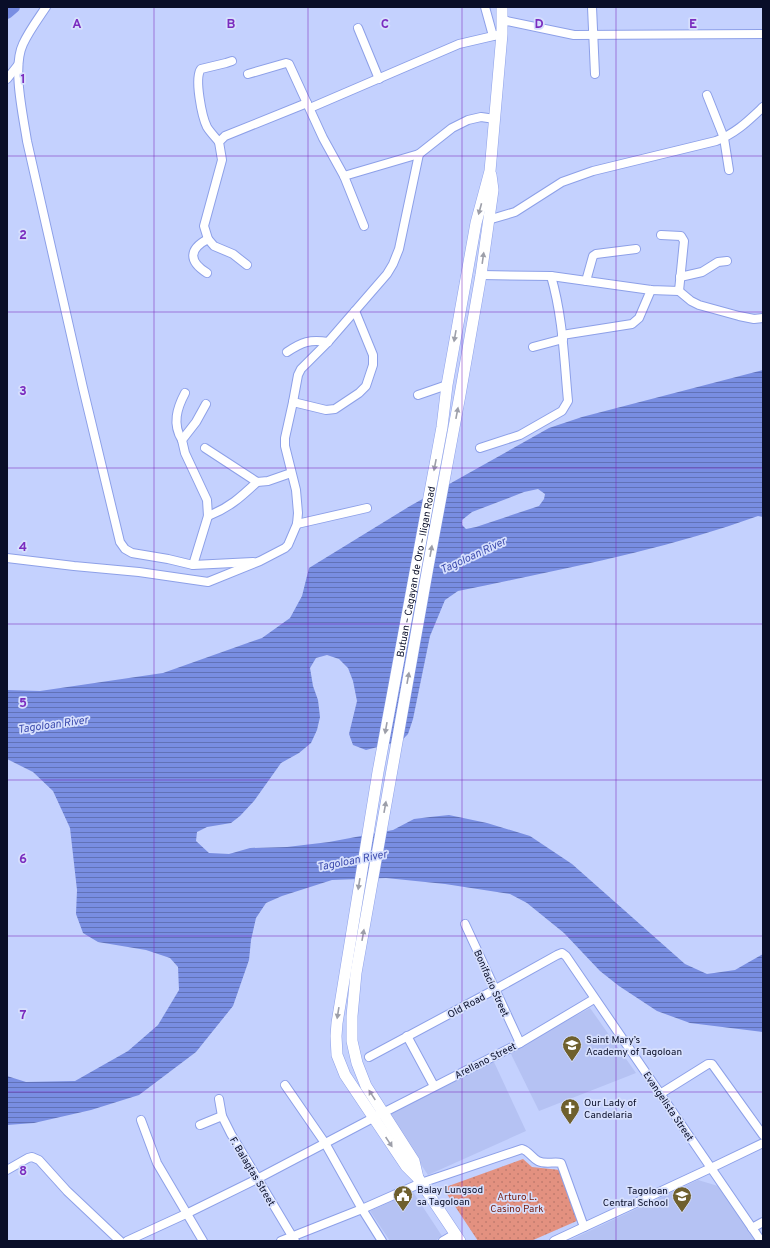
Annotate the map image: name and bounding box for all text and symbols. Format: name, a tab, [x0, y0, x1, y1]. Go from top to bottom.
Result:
text: A	[72, 17, 82, 33]
text: B	[227, 17, 236, 33]
text: C	[381, 17, 389, 33]
text: D	[534, 17, 544, 33]
text: E	[689, 17, 697, 33]
text: 1	[20, 72, 26, 88]
one-way arrow	[477, 203, 483, 215]
text: 2	[19, 228, 27, 244]
one-way arrow	[480, 251, 486, 264]
one-way arrow	[452, 330, 458, 342]
text: 3	[19, 384, 27, 400]
one-way arrow	[454, 407, 460, 419]
one-way arrow	[431, 458, 437, 471]
street label: Butuan – Cagayan de Oro – Iligan Road	[394, 485, 439, 658]
water label: Tagoloan River	[438, 534, 509, 577]
text: 4	[19, 540, 27, 556]
one-way arrow	[428, 544, 434, 557]
one-way arrow	[405, 672, 411, 685]
text: 5	[19, 696, 27, 712]
water label: Tagoloan River	[17, 713, 90, 737]
one-way arrow	[382, 722, 388, 734]
one-way arrow	[382, 800, 388, 813]
water label: Tagoloan River	[316, 847, 389, 875]
text: 6	[19, 852, 27, 868]
one-way arrow	[356, 878, 362, 890]
one-way arrow	[360, 929, 366, 941]
street label: Bonifacio Street	[470, 948, 511, 1019]
street label: Old Road	[446, 991, 488, 1022]
one-way arrow	[335, 1006, 341, 1019]
text: 7	[20, 1008, 27, 1024]
school or university icon: Saint Mary’s Academy of Tagoloan	[561, 1034, 583, 1062]
place label: Saint Mary’s Academy of Tagoloan	[586, 1034, 682, 1059]
street label: Arellano Street	[453, 1040, 519, 1082]
street label: Evangelista Street	[640, 1070, 696, 1144]
one-way arrow	[368, 1090, 376, 1101]
church icon: Our Lady of Candelaria	[559, 1097, 581, 1125]
place label: Our Lady of Candelaria	[584, 1097, 637, 1122]
street label: F. Balagtas Street	[226, 1135, 278, 1209]
one-way arrow	[385, 1136, 393, 1147]
text: 8	[19, 1164, 27, 1180]
public building icon: Balay Lungsod sa Tagoloan	[392, 1184, 414, 1212]
place label: Balay Lungsod sa Tagoloan	[417, 1184, 483, 1209]
place label: Tagoloan Central School	[603, 1185, 668, 1210]
school or university icon: Tagoloan Central School	[671, 1185, 693, 1213]
park label: Arturo L. Casino Park	[490, 1191, 544, 1216]

